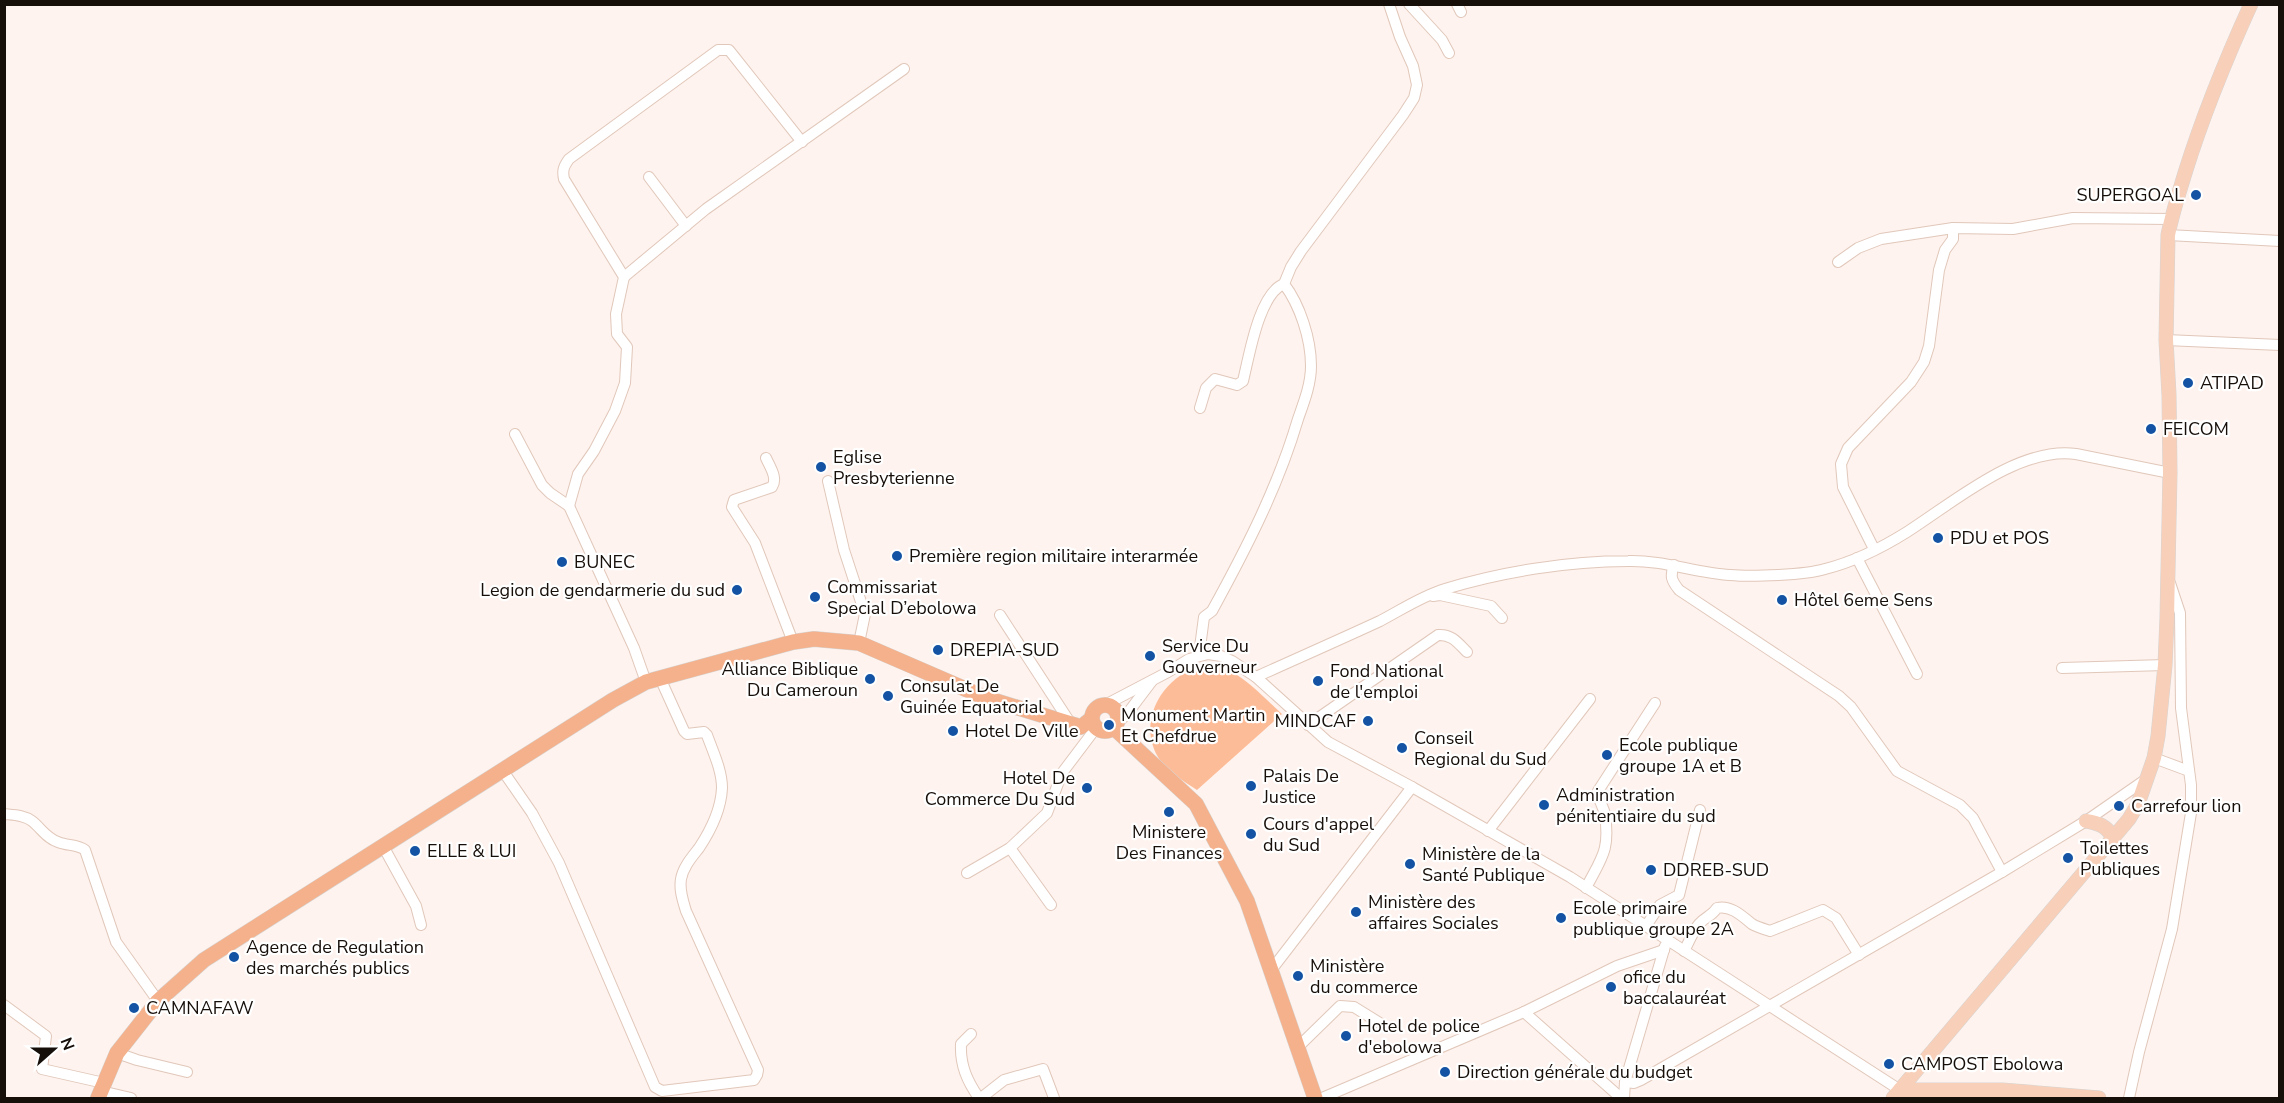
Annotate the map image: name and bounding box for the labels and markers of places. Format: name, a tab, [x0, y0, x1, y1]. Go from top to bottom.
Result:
place label: SUPERGOAL	[2076, 183, 2184, 207]
marker: SUPERGOAL	[2189, 188, 2203, 202]
place label: ATIPAD	[2200, 371, 2264, 395]
marker: ATIPAD	[2181, 376, 2195, 390]
place label: FEICOM	[2163, 417, 2229, 441]
marker: FEICOM	[2144, 422, 2158, 436]
place label: Eglise Presbyterienne	[833, 445, 955, 490]
marker: Eglise Presbyterienne	[814, 460, 828, 474]
place label: PDU et POS	[1950, 526, 2049, 550]
marker: PDU et POS	[1931, 531, 1945, 545]
place label: Première region militaire interarmée	[909, 544, 1198, 568]
marker: Première region militaire interarmée	[890, 549, 904, 563]
place label: BUNEC	[574, 550, 635, 574]
marker: BUNEC	[555, 555, 569, 569]
place label: Commissariat Special D’ebolowa	[827, 575, 976, 620]
place label: Legion de gendarmerie du sud	[480, 578, 725, 602]
marker: Legion de gendarmerie du sud	[730, 583, 744, 597]
place label: Hôtel 6eme Sens	[1794, 588, 1933, 612]
marker: Commissariat Special D’ebolowa	[808, 590, 822, 604]
marker: Hôtel 6eme Sens	[1775, 593, 1789, 607]
place label: Service Du Gouverneur	[1162, 634, 1257, 679]
place label: DREPIA-SUD	[950, 638, 1059, 662]
marker: DREPIA-SUD	[931, 643, 945, 657]
marker: Service Du Gouverneur	[1143, 649, 1157, 663]
place label: Alliance Biblique Du Cameroun	[721, 657, 858, 702]
place label: Fond National de l'emploi	[1330, 659, 1444, 704]
marker: Alliance Biblique Du Cameroun	[863, 672, 877, 686]
place label: Consulat De Guinée Equatorial	[900, 674, 1044, 719]
marker: Fond National de l'emploi	[1311, 674, 1325, 688]
marker: Consulat De Guinée Equatorial	[881, 689, 895, 703]
place label: Monument Martin Et Chefdrue	[1121, 703, 1265, 748]
place label: MINDCAF	[1275, 709, 1356, 733]
marker: MINDCAF	[1361, 714, 1375, 728]
marker: Monument Martin Et Chefdrue	[1102, 718, 1116, 732]
place label: Hotel De Ville	[965, 719, 1079, 743]
marker: Hotel De Ville	[946, 724, 960, 738]
place label: Conseil Regional du Sud	[1414, 726, 1547, 771]
place label: Ecole publique groupe 1A et B	[1619, 733, 1742, 778]
marker: Conseil Regional du Sud	[1395, 741, 1409, 755]
marker: Ecole publique groupe 1A et B	[1600, 748, 1614, 762]
place label: Palais De Justice	[1262, 764, 1339, 809]
place label: Hotel De Commerce Du Sud	[925, 766, 1075, 811]
marker: Palais De Justice	[1244, 779, 1258, 793]
marker: Hotel De Commerce Du Sud	[1080, 781, 1094, 795]
place label: Administration pénitentiaire du sud	[1556, 783, 1716, 828]
place label: Carrefour lion	[2131, 794, 2241, 818]
marker: Administration pénitentiaire du sud	[1537, 798, 1551, 812]
marker: Carrefour lion	[2112, 799, 2126, 813]
marker: Ministere Des Finances	[1162, 805, 1176, 819]
place label: Cours d'appel du Sud	[1263, 812, 1375, 857]
place label: Ministere Des Finances	[1116, 820, 1222, 865]
marker: Cours d'appel du Sud	[1244, 827, 1258, 841]
place label: Toilettes Publiques	[2080, 836, 2160, 881]
place label: ELLE & LUI	[427, 839, 516, 863]
place label: Ministère de la Santé Publique	[1422, 842, 1545, 887]
marker: ELLE & LUI	[408, 844, 422, 858]
marker: Toilettes Publiques	[2061, 851, 2075, 865]
marker: Ministère de la Santé Publique	[1403, 857, 1417, 871]
place label: DDREB-SUD	[1663, 858, 1769, 882]
marker: DDREB-SUD	[1644, 863, 1658, 877]
place label: Ministère des affaires Sociales	[1368, 890, 1499, 935]
place label: Ecole primaire publique groupe 2A	[1573, 896, 1734, 941]
marker: Ministère des affaires Sociales	[1349, 905, 1363, 919]
marker: Ecole primaire publique groupe 2A	[1554, 911, 1568, 925]
place label: Agence de Regulation des marchés publics	[246, 935, 424, 980]
marker: Agence de Regulation des marchés publics	[227, 950, 241, 964]
place label: Ministère du commerce	[1310, 954, 1418, 999]
place label: ofice du baccalauréat	[1623, 965, 1726, 1010]
marker: Ministère du commerce	[1291, 969, 1305, 983]
marker: ofice du baccalauréat	[1604, 980, 1618, 994]
place label: CAMNAFAW	[146, 996, 254, 1020]
marker: CAMNAFAW	[127, 1001, 141, 1015]
place label: Hotel de police d'ebolowa	[1358, 1014, 1480, 1059]
marker: Hotel de police d'ebolowa	[1339, 1029, 1353, 1043]
place label: CAMPOST Ebolowa	[1901, 1052, 2063, 1076]
marker: CAMPOST Ebolowa	[1882, 1057, 1896, 1071]
place label: Direction générale du budget	[1457, 1060, 1693, 1084]
marker: Direction générale du budget	[1438, 1065, 1452, 1079]

